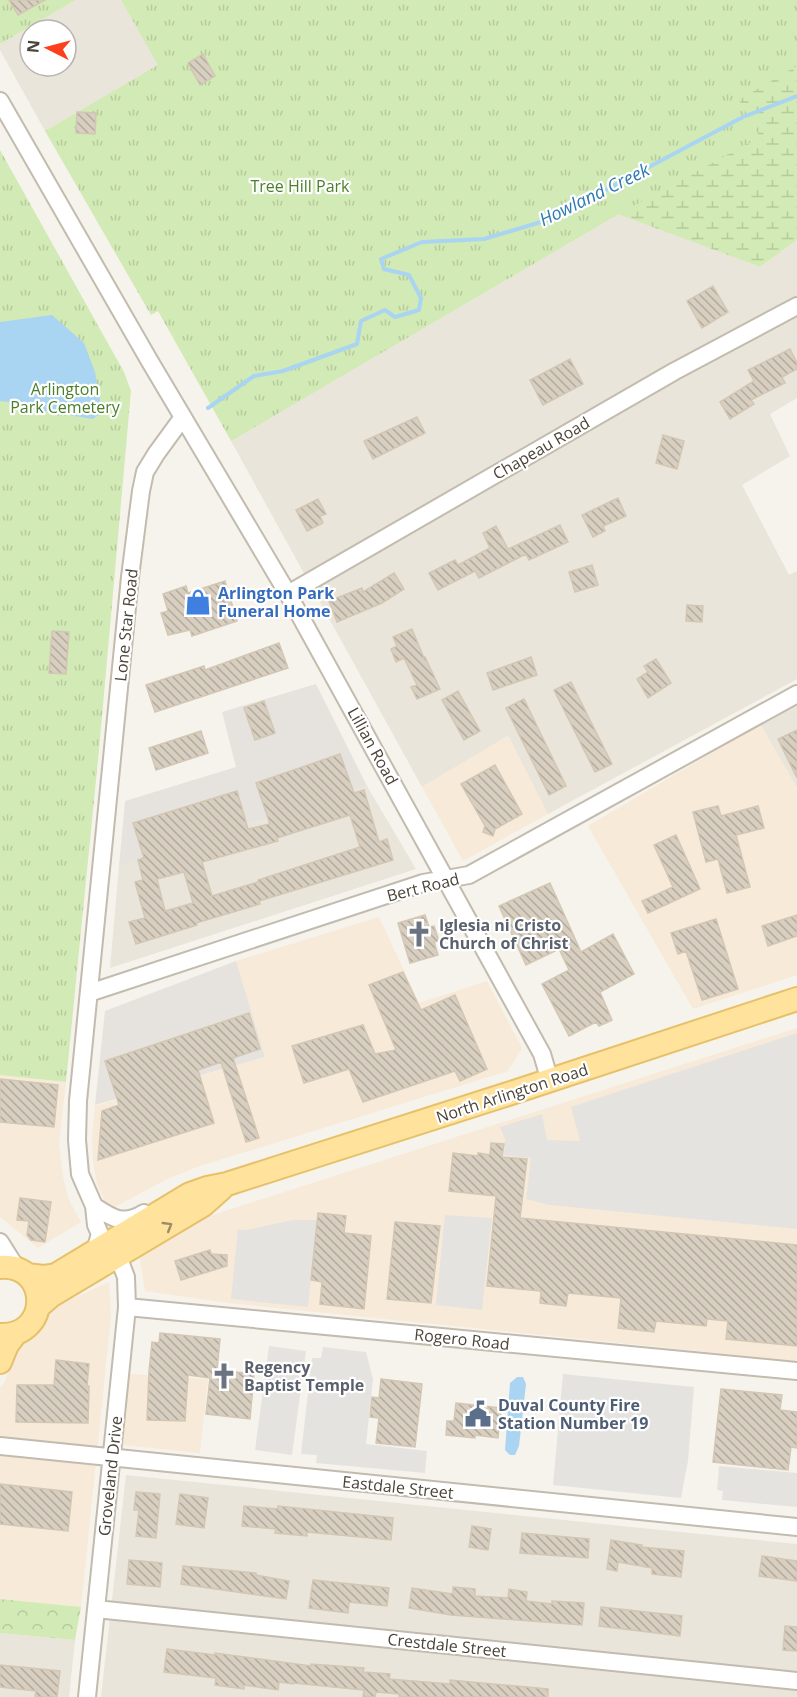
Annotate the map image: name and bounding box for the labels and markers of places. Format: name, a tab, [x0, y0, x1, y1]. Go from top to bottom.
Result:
place label: Arlington Park Funeral Home	[218, 582, 334, 622]
shop icon: Arlington Park Funeral Home	[183, 587, 213, 617]
place label: Iglesia ni Cristo Church of Christ	[439, 914, 568, 954]
church icon: Iglesia ni Cristo Church of Christ	[404, 919, 434, 949]
place label: Regency Baptist Temple	[244, 1356, 364, 1396]
church icon: Regency Baptist Temple	[209, 1361, 239, 1391]
place label: Duval County Fire Station Number 19	[498, 1394, 648, 1434]
public building icon: Duval County Fire Station Number 19	[463, 1399, 493, 1429]

